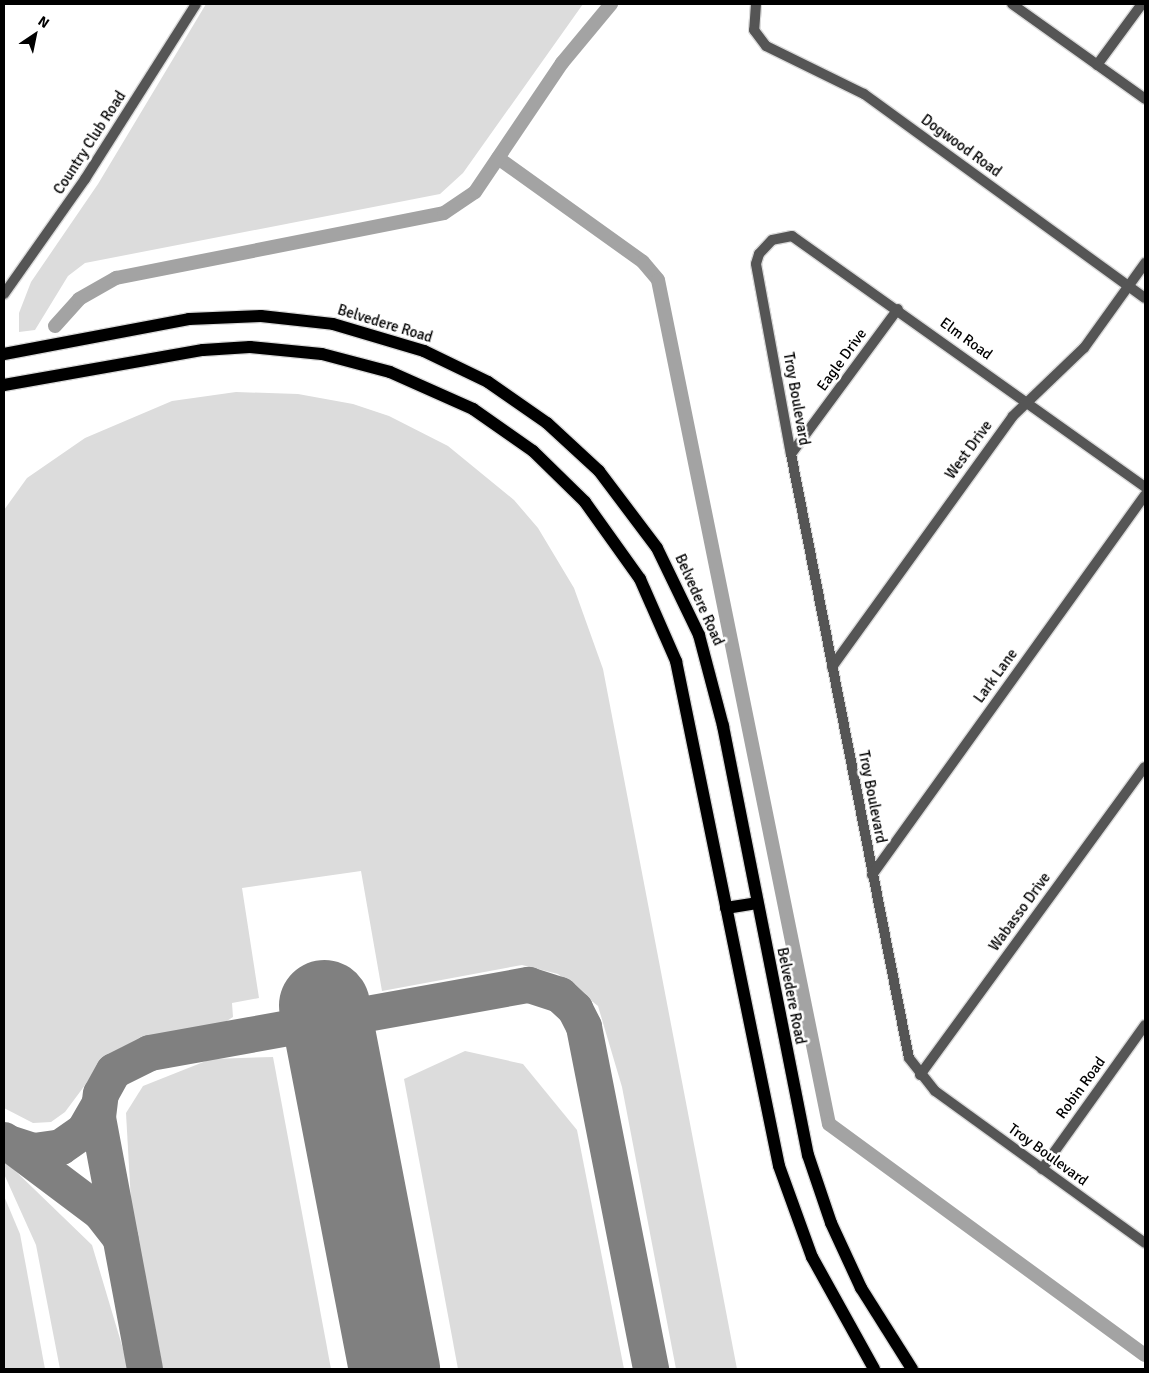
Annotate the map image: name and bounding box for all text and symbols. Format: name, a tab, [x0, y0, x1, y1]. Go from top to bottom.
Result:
north arrow	[10, 10, 60, 60]
text: N	[35, 12, 52, 32]
street label: Country Club Road	[50, 88, 130, 198]
street label: Dogwood Road	[917, 111, 1005, 181]
street label: Belvedere Road	[335, 301, 435, 347]
street label: Elm Road	[936, 314, 996, 364]
street label: Eagle Drive	[813, 325, 871, 395]
street label: Troy Boulevard	[779, 351, 813, 447]
street label: West Drive	[942, 417, 996, 483]
street label: Belvedere Road	[671, 551, 727, 649]
street label: Lark Lane	[970, 645, 1022, 707]
street label: Troy Boulevard	[854, 749, 890, 845]
street label: Wabasso Drive	[985, 869, 1055, 955]
street label: Belvedere Road	[773, 946, 809, 1046]
street label: Robin Road	[1053, 1054, 1109, 1122]
street label: Troy Boulevard	[1005, 1120, 1091, 1190]

